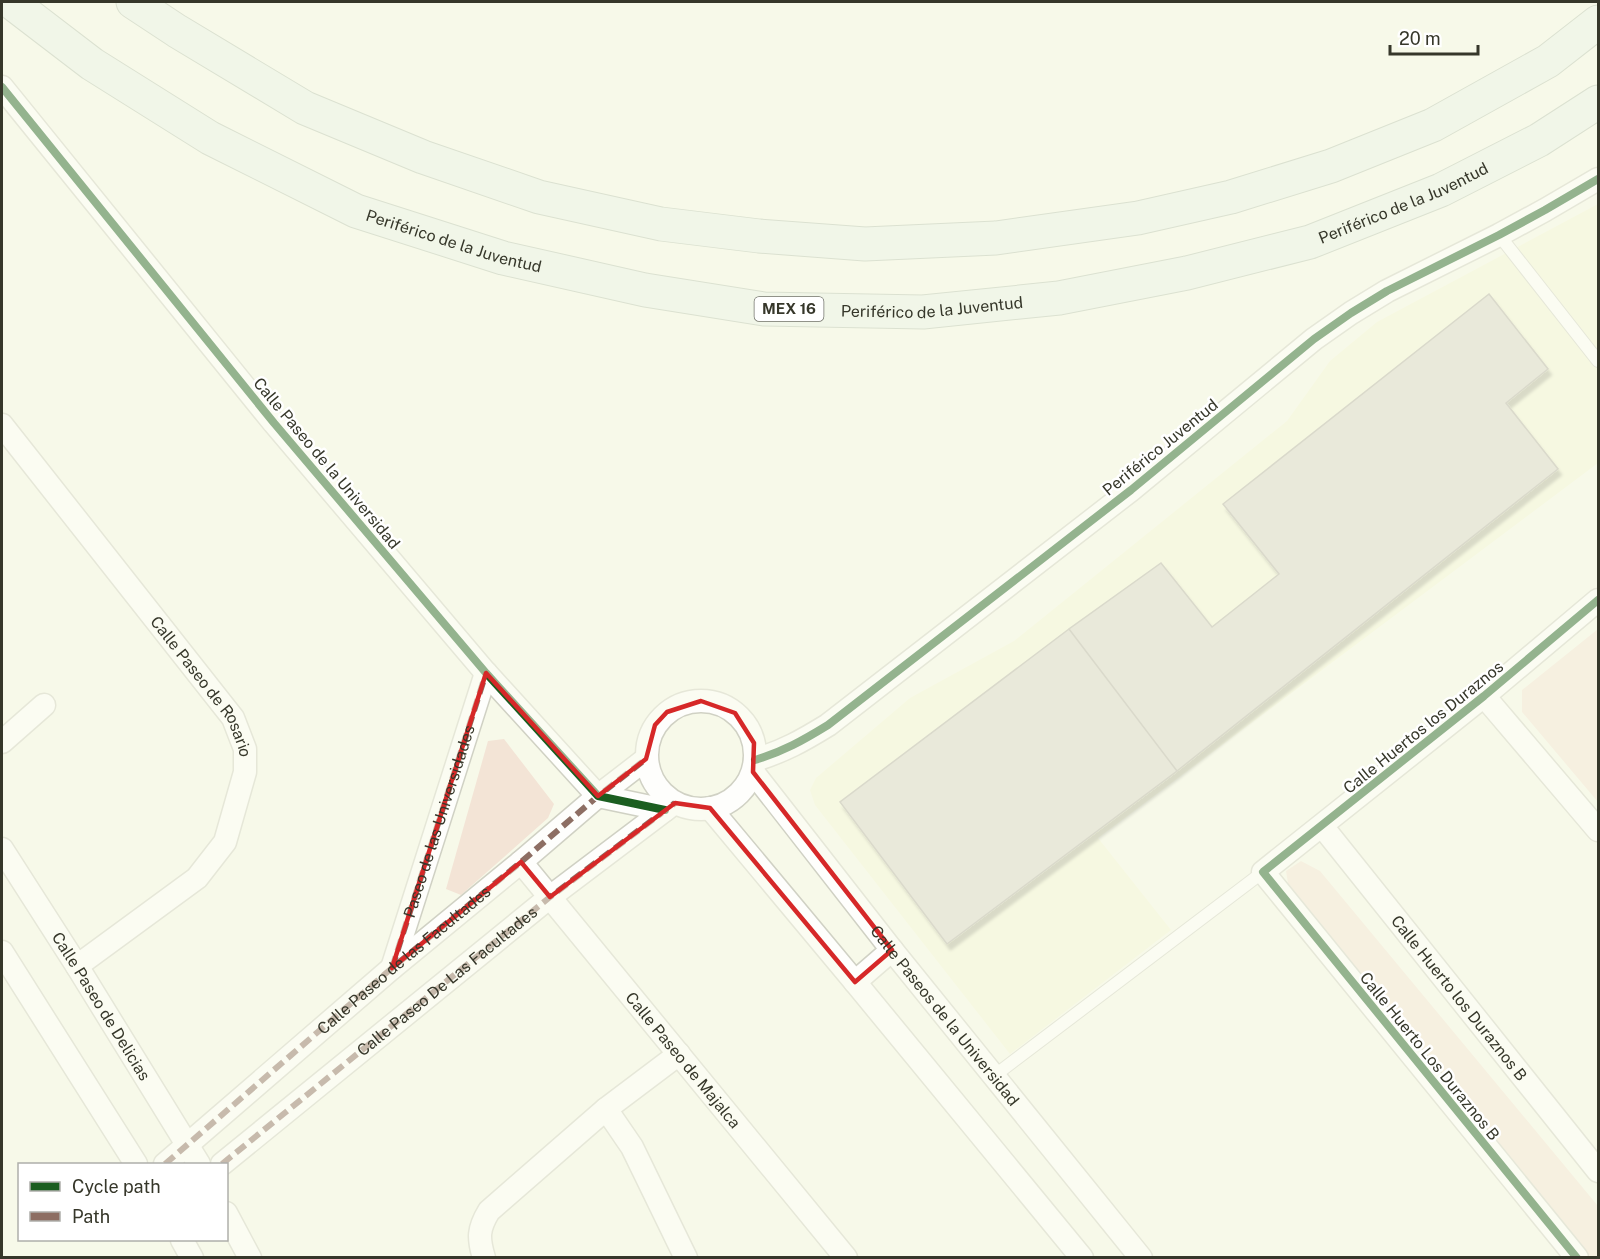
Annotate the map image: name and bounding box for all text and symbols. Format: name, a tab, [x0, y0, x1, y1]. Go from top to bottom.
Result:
scale bar	[1390, 18, 1478, 56]
text: 20 m	[1399, 28, 1441, 49]
street label: Periférico de la Juventud	[1316, 159, 1491, 248]
street label: Periférico de la Juventud	[364, 206, 543, 276]
street label: Periférico de la Juventud	[841, 293, 1024, 322]
road number: MEX 16	[754, 297, 824, 321]
street label: Calle Paseo de la Universidad	[249, 374, 404, 553]
street label: Periférico Juventud	[1099, 395, 1222, 500]
street label: Calle Paseo de Rosario	[146, 612, 254, 757]
street label: Calle Huertos los Duraznos	[1340, 657, 1507, 798]
street label: Paseo de las Universidades	[400, 723, 479, 920]
street label: Calle Paseo de las Facultades	[313, 882, 494, 1038]
street label: Calle Paseo De Las Facultades	[353, 902, 541, 1060]
street label: Calle Huerto los Duraznos B	[1387, 912, 1531, 1085]
street label: Calle Paseos de la Universidad	[866, 922, 1023, 1110]
street label: Calle Paseo de Delicias	[48, 929, 154, 1084]
street label: Calle Huerto Los Duraznos B	[1356, 968, 1503, 1144]
street label: Calle Paseo de Majalca	[622, 988, 745, 1132]
legend	[18, 1163, 228, 1241]
text: Cycle path	[72, 1176, 161, 1197]
text: Path	[72, 1206, 110, 1227]

